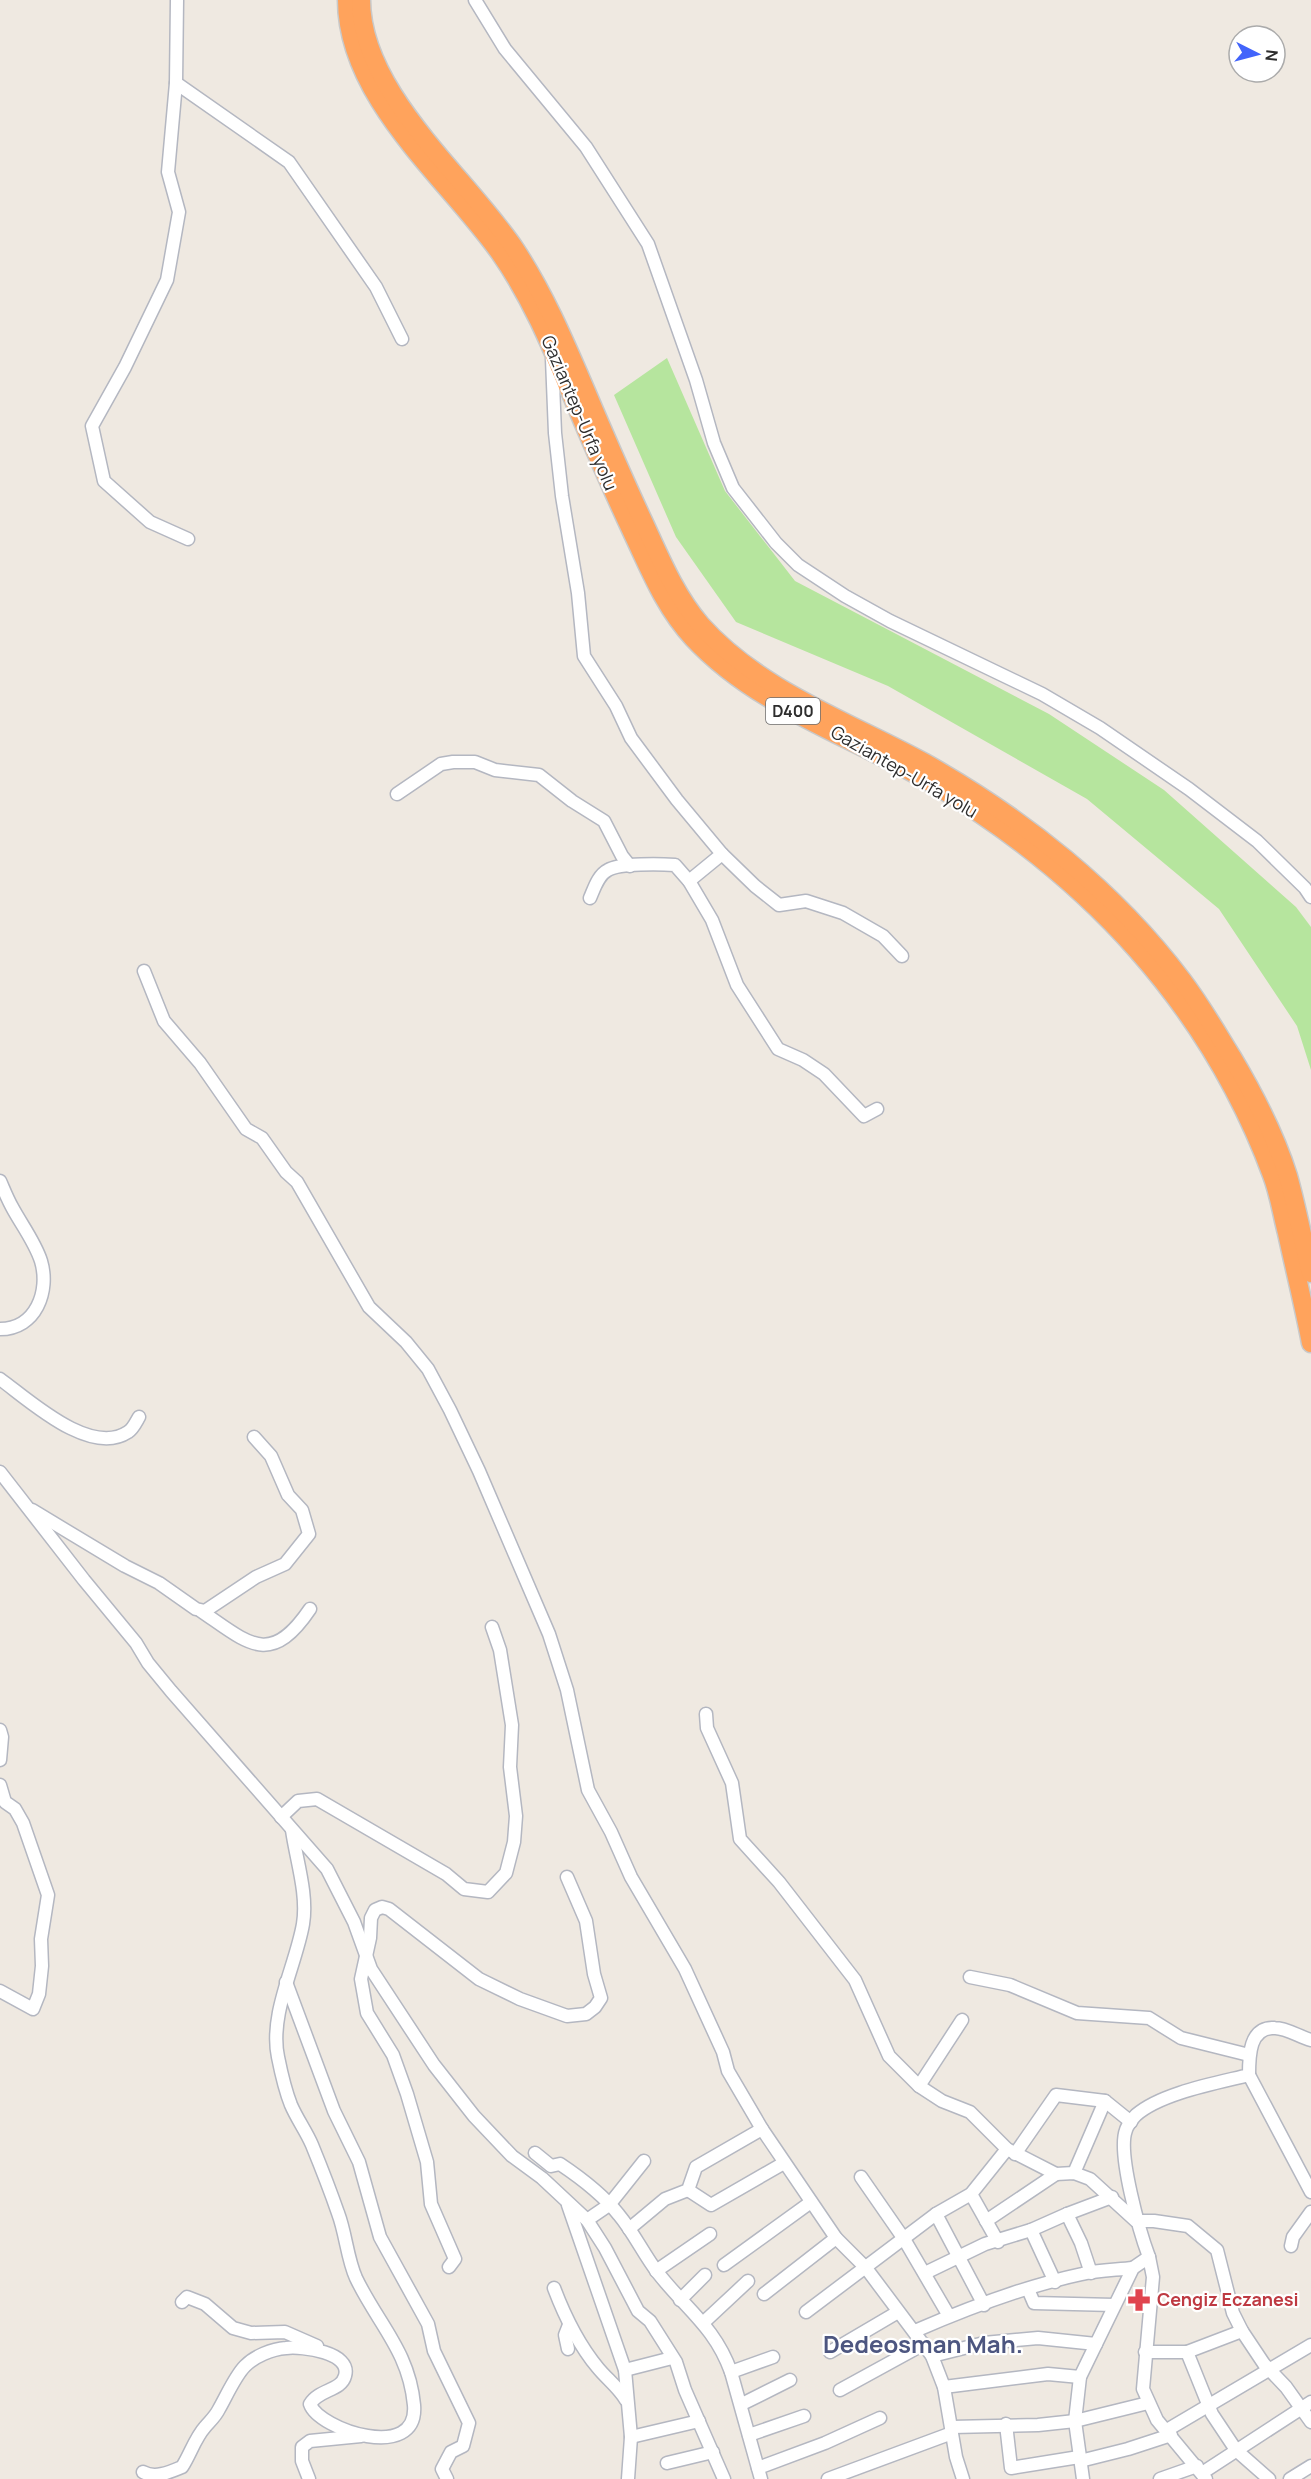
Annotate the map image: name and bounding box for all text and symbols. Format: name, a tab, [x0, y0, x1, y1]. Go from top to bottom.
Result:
north arrow	[1227, 24, 1287, 84]
text: N	[1260, 49, 1283, 62]
street label: Gaziantep-Urfa yolu	[536, 332, 623, 494]
road number: D400	[766, 698, 820, 724]
street label: Gaziantep-Urfa yolu	[827, 719, 982, 823]
pharmacy icon: Cengiz Eczanesi	[1126, 2287, 1152, 2313]
place label: Cengiz Eczanesi	[1157, 2287, 1299, 2311]
district label: Dedeosman Mah.	[823, 2327, 1023, 2360]

